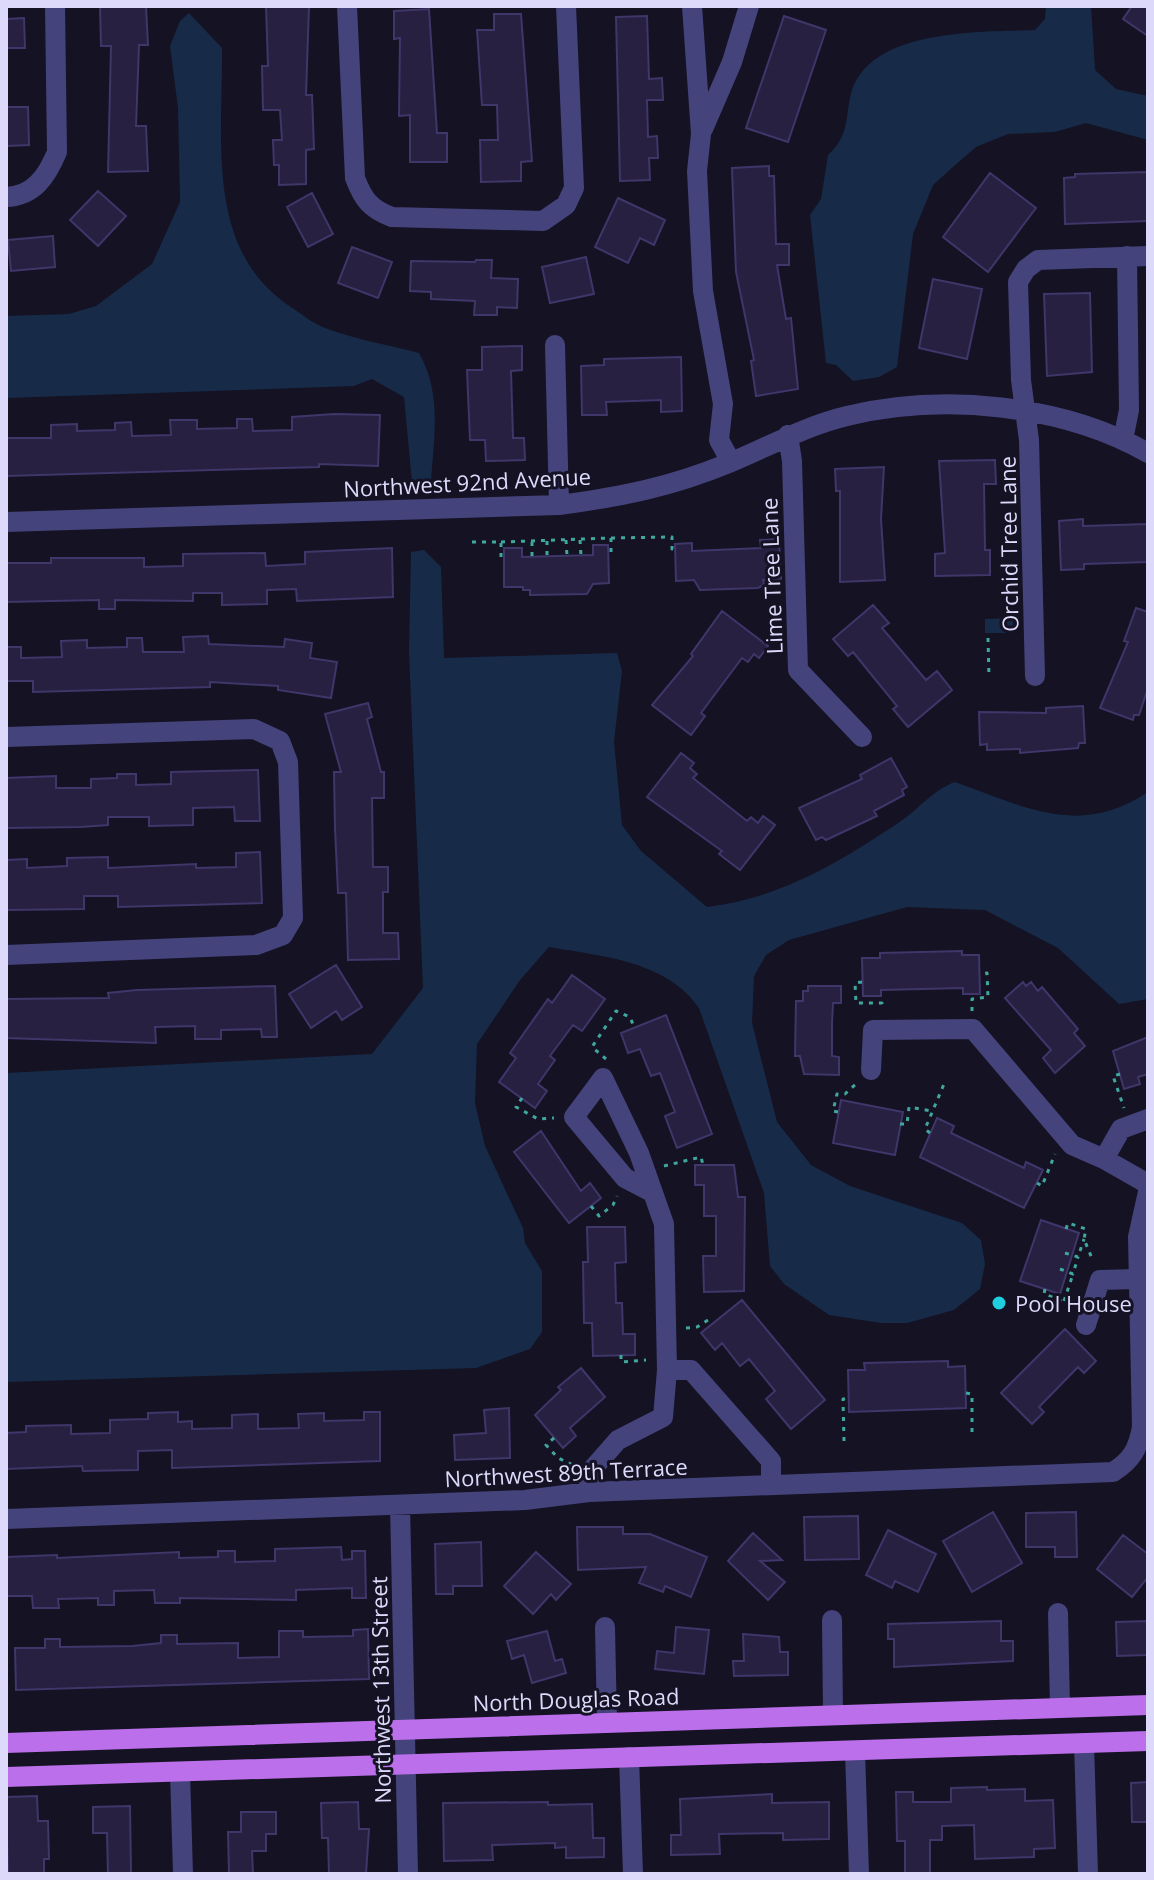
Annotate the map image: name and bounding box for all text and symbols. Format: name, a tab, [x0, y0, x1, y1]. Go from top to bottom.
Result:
street label: Orchid Tree Lane	[991, 456, 1025, 632]
street label: Northwest 92nd Avenue	[342, 461, 592, 503]
street label: Lime Tree Lane	[753, 497, 789, 655]
place label: Pool House	[1015, 1288, 1132, 1318]
marker: Pool House	[990, 1294, 1008, 1312]
street label: Northwest 89th Terrace	[444, 1451, 688, 1493]
street label: Northwest 13th Street	[363, 1576, 397, 1804]
street label: North Douglas Road	[472, 1680, 680, 1718]

